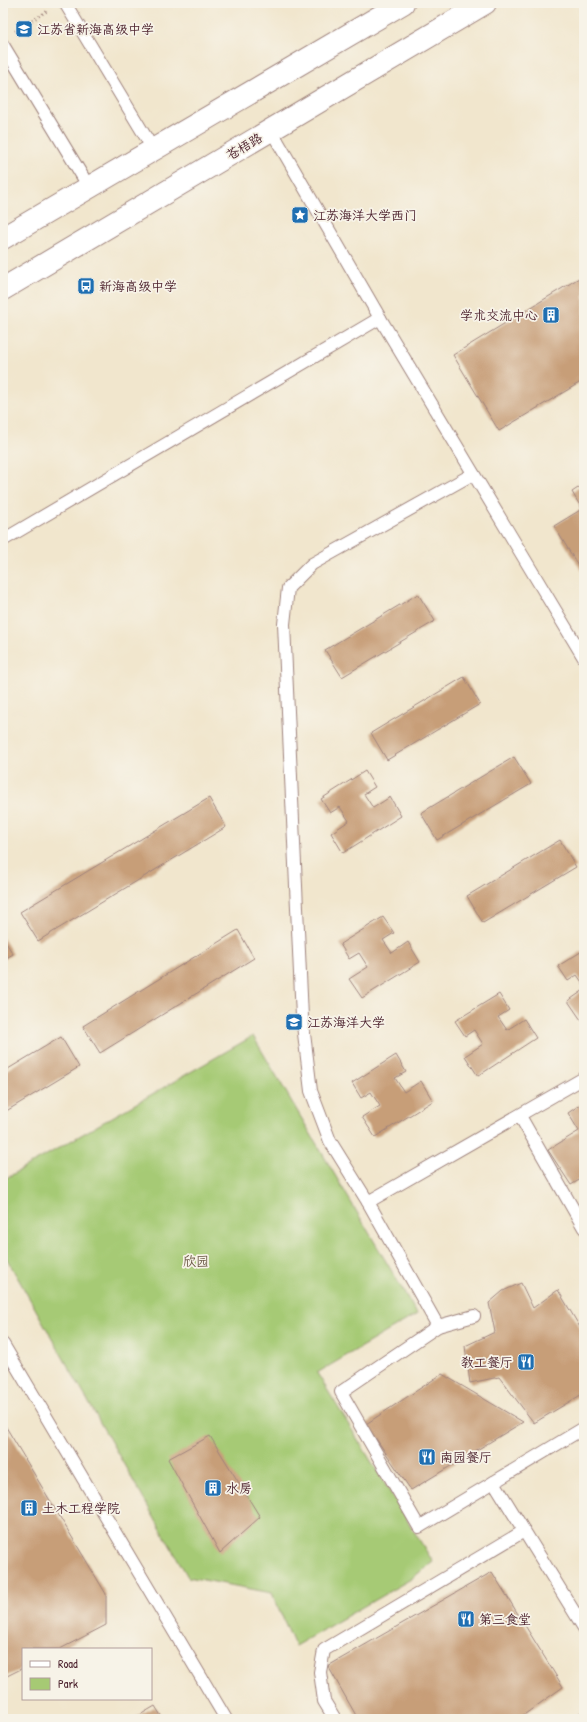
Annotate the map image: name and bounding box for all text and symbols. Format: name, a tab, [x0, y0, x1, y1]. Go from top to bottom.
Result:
school or university icon: 江苏省新海高级中学	[14, 19, 34, 39]
place label: 江苏省新海高级中学	[37, 20, 154, 38]
street label: 苍梧路	[223, 128, 265, 164]
place icon: 江苏海洋大学西门	[290, 205, 310, 225]
place label: 江苏海洋大学西门	[313, 206, 417, 224]
bus stop icon: 新海高级中学	[76, 276, 96, 296]
place label: 新海高级中学	[99, 277, 177, 295]
building icon: 学术交流中心	[541, 305, 561, 325]
place label: 学术交流中心	[460, 306, 538, 324]
school or university icon: 江苏海洋大学	[284, 1012, 304, 1032]
place label: 江苏海洋大学	[307, 1013, 385, 1031]
park label: 欣园	[183, 1252, 209, 1270]
restaurant icon: 教工餐厅	[516, 1352, 536, 1372]
place label: 教工餐厅	[461, 1353, 513, 1371]
restaurant icon: 南园餐厅	[417, 1447, 437, 1467]
place label: 南园餐厅	[440, 1448, 492, 1466]
building icon: 水房	[203, 1478, 223, 1498]
place label: 水房	[226, 1479, 252, 1497]
building icon: 土木工程学院	[19, 1498, 39, 1518]
place label: 土木工程学院	[42, 1499, 120, 1517]
restaurant icon: 第三食堂	[456, 1609, 476, 1629]
place label: 第三食堂	[479, 1610, 531, 1628]
legend	[22, 1648, 152, 1700]
text: Road	[58, 1655, 78, 1672]
text: Park	[58, 1675, 78, 1692]

